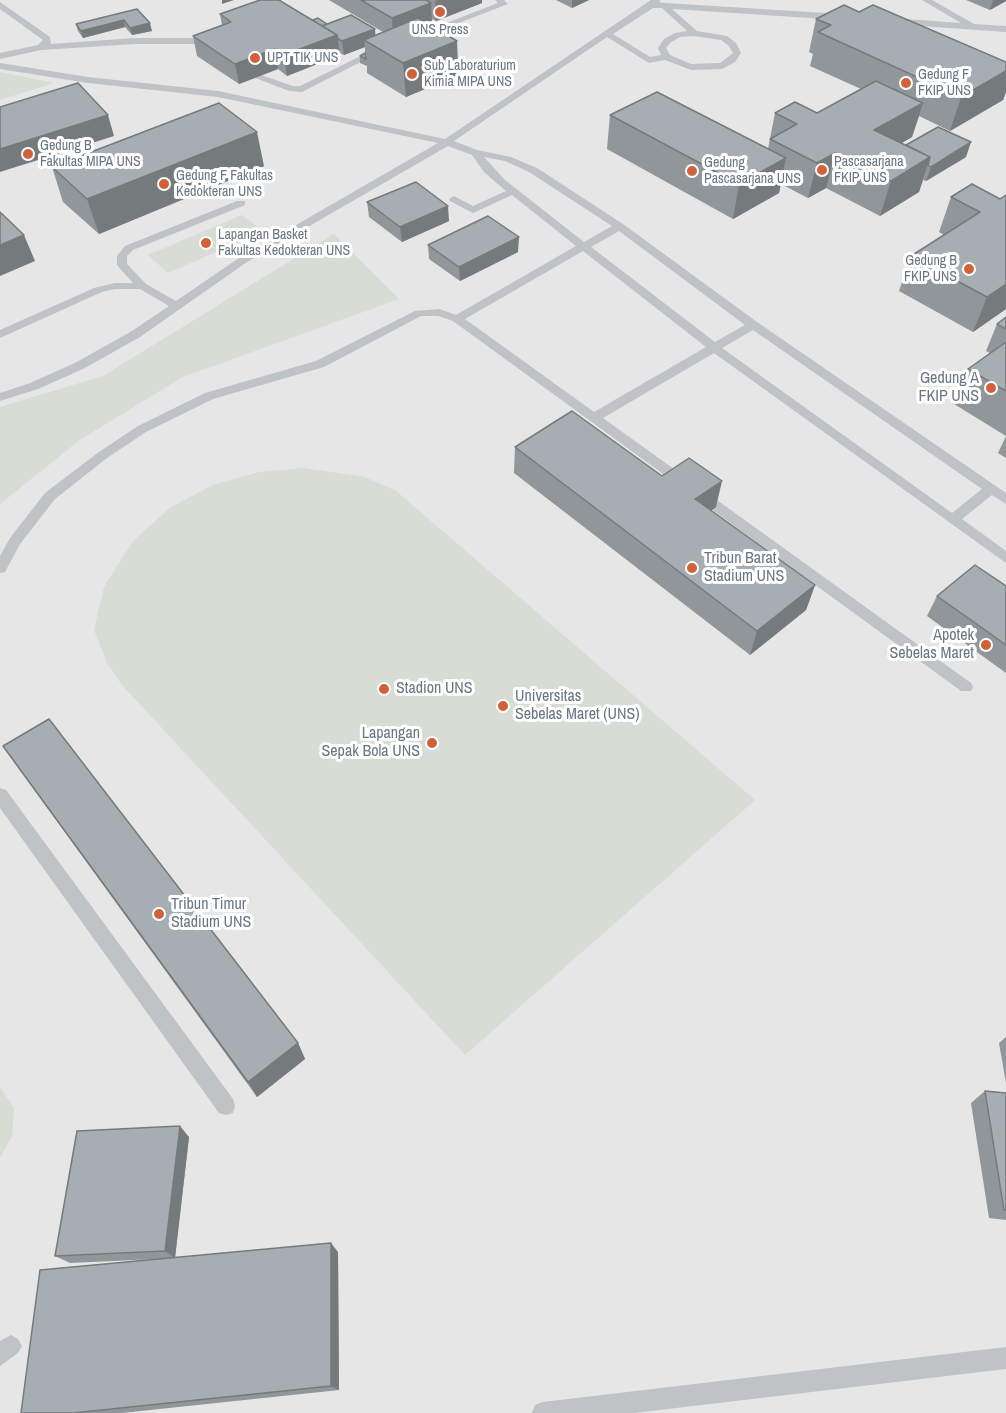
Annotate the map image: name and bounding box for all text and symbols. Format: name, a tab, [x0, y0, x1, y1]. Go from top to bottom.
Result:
marker: UNS Press	[433, 5, 447, 19]
place label: UNS Press	[412, 22, 468, 38]
place label: UPT TIK UNS	[267, 50, 338, 66]
marker: UPT TIK UNS	[248, 51, 262, 65]
place label: Sub Laboraturium Kimia MIPA UNS	[424, 58, 516, 90]
marker: Sub Laboraturium Kimia MIPA UNS	[405, 67, 419, 81]
place label: Gedung F FKIP UNS	[918, 67, 971, 100]
marker: Gedung F FKIP UNS	[899, 76, 913, 90]
place label: Gedung B Fakultas MIPA UNS	[40, 138, 141, 170]
marker: Gedung B Fakultas MIPA UNS	[21, 147, 35, 161]
place label: Pascasarjana FKIP UNS	[834, 154, 904, 186]
place label: Gedung Pascasarjana UNS	[704, 155, 801, 188]
marker: Pascasarjana FKIP UNS	[815, 163, 829, 177]
marker: Gedung Pascasarjana UNS	[685, 164, 699, 178]
place label: Gedung F Fakultas Kedokteran UNS	[176, 168, 273, 200]
marker: Gedung F Fakultas Kedokteran UNS	[157, 177, 171, 191]
place label: Lapangan Basket Fakultas Kedokteran UNS	[218, 227, 350, 260]
marker: Lapangan Basket Fakultas Kedokteran UNS	[199, 236, 213, 250]
place label: Gedung B FKIP UNS	[904, 253, 957, 286]
marker: Gedung B FKIP UNS	[962, 262, 976, 276]
place label: Gedung A FKIP UNS	[918, 369, 979, 407]
marker: Gedung A FKIP UNS	[984, 381, 998, 395]
place label: Tribun Barat Stadium UNS	[704, 549, 784, 587]
marker: Tribun Barat Stadium UNS	[685, 561, 699, 575]
place label: Apotek Sebelas Maret	[889, 626, 974, 664]
marker: Apotek Sebelas Maret	[979, 638, 993, 652]
place label: Stadion UNS	[396, 679, 473, 699]
marker: Stadion UNS	[377, 682, 391, 696]
place label: Universitas Sebelas Maret (UNS)	[515, 687, 640, 725]
marker: Universitas Sebelas Maret (UNS)	[496, 699, 510, 713]
place label: Lapangan Sepak Bola UNS	[322, 724, 420, 762]
marker: Lapangan Sepak Bola UNS	[425, 736, 439, 750]
place label: Tribun Timur Stadium UNS	[171, 895, 251, 933]
marker: Tribun Timur Stadium UNS	[152, 907, 166, 921]

